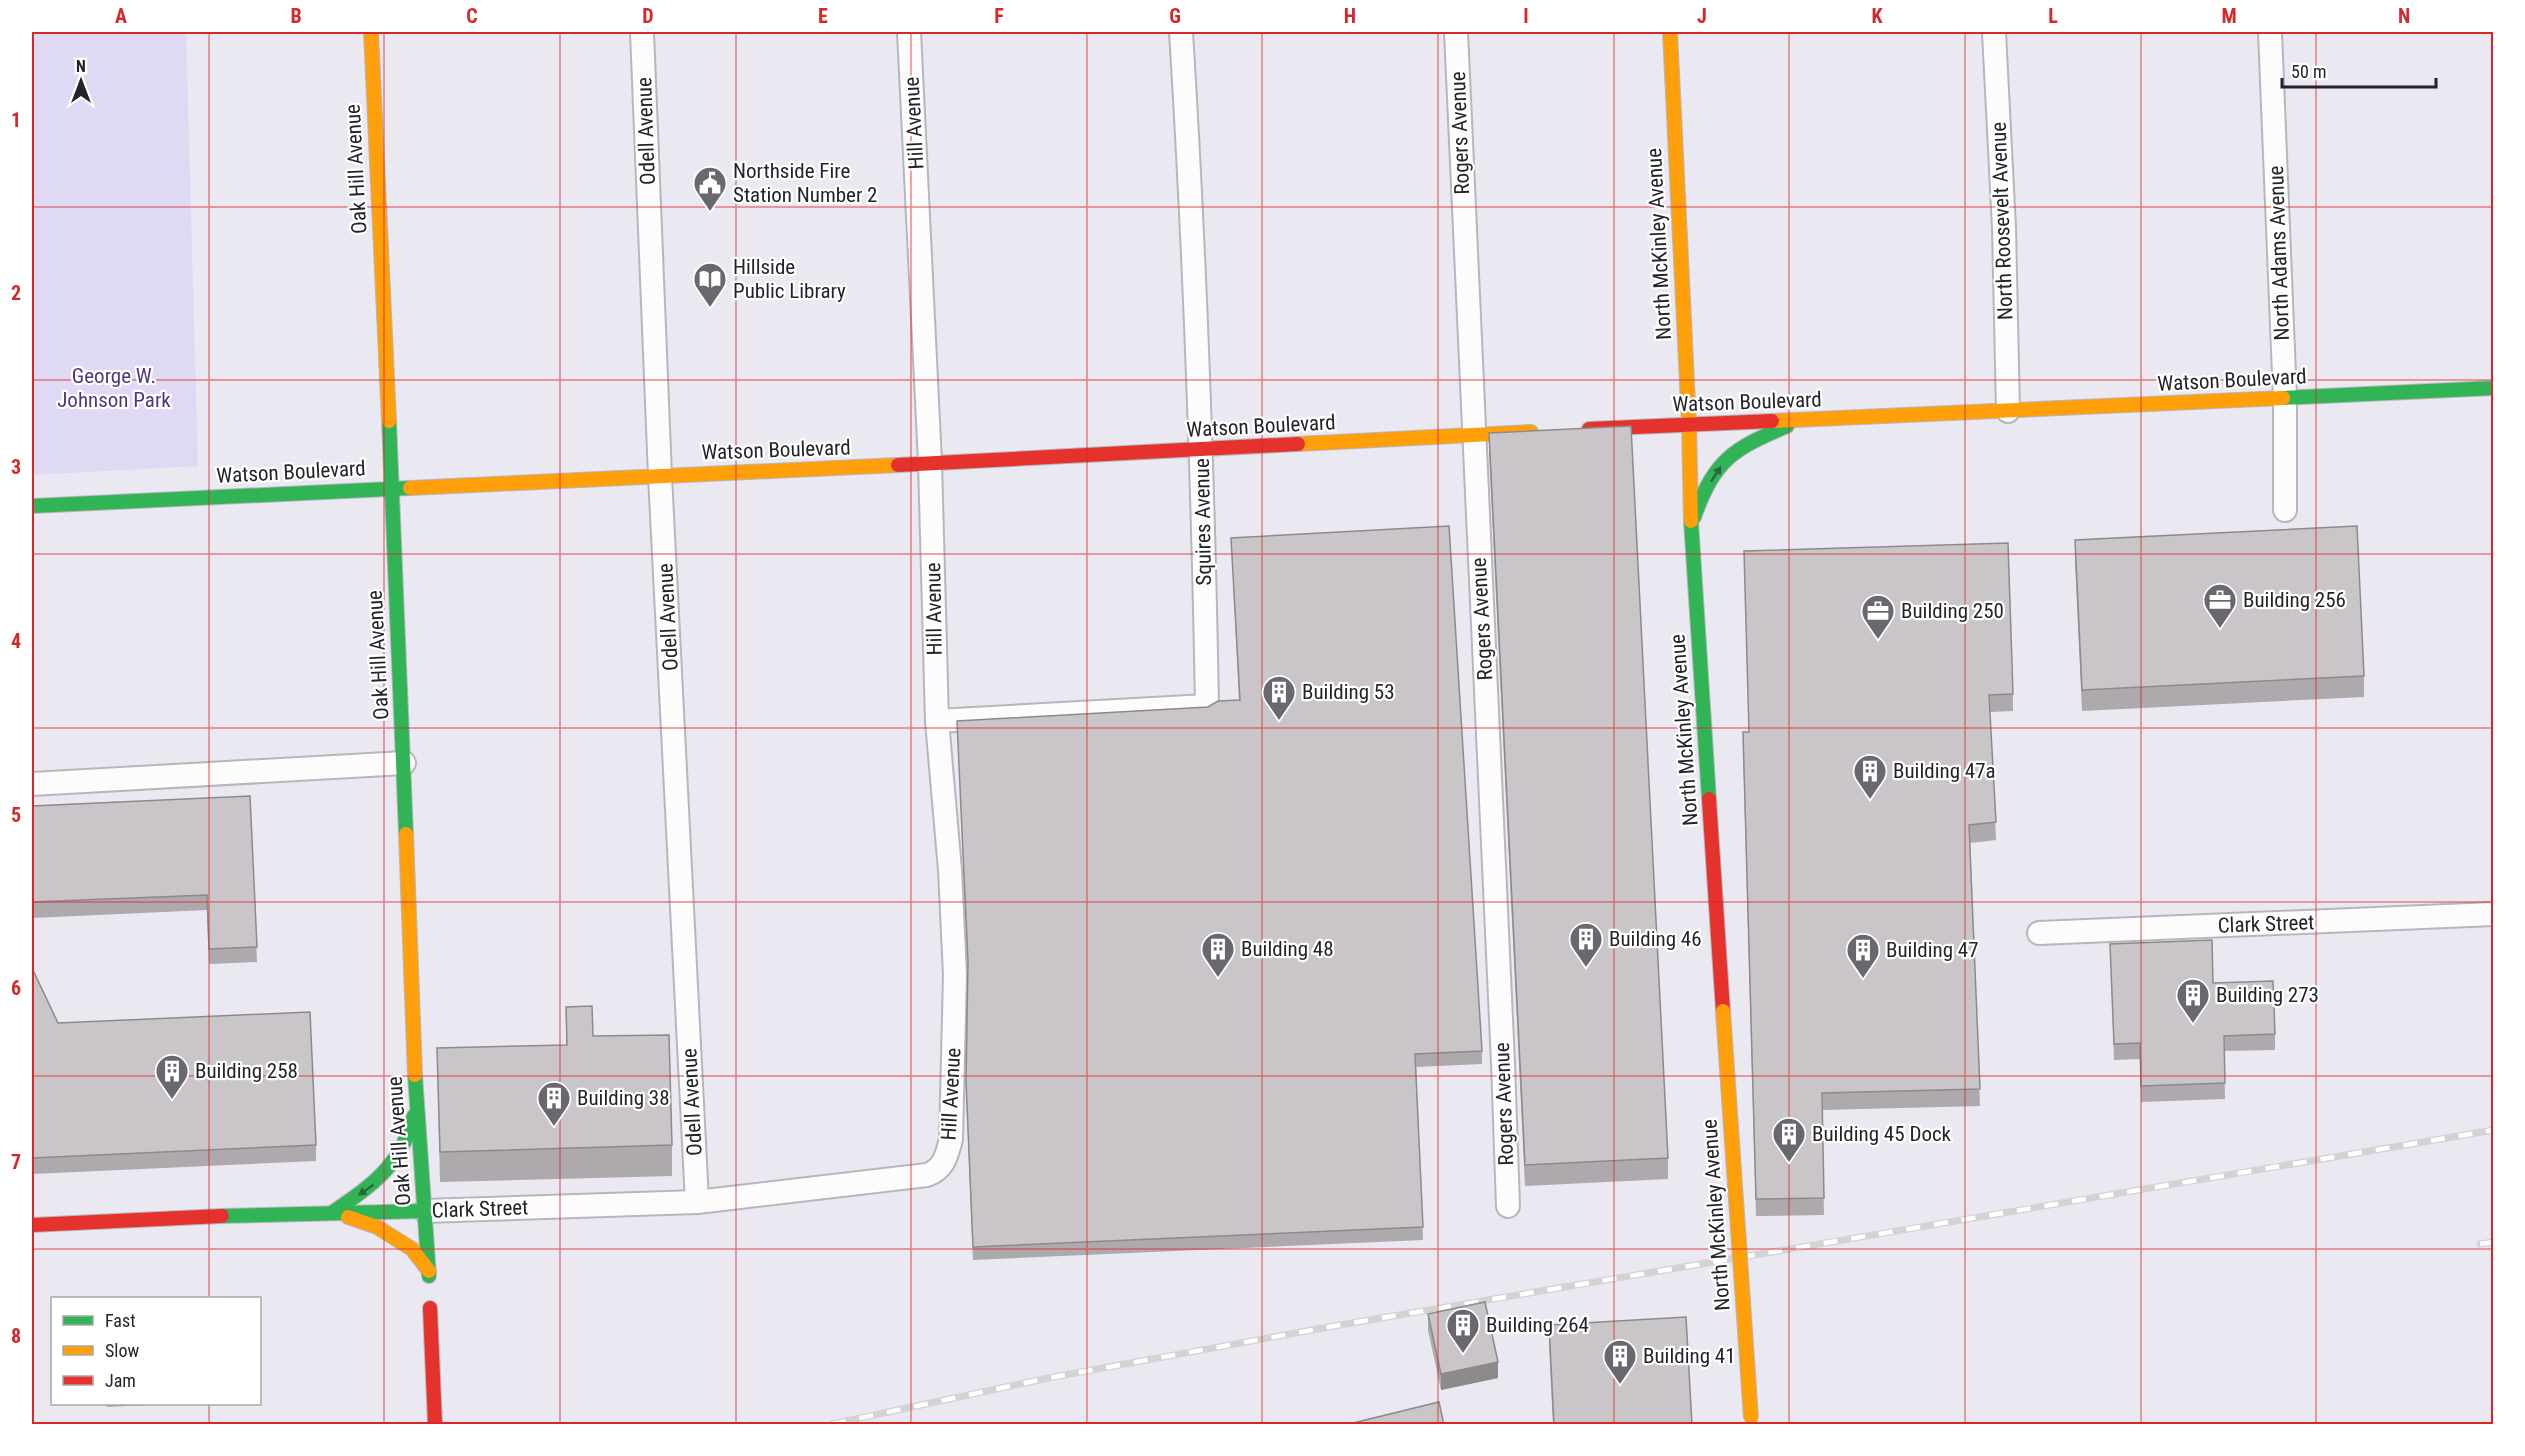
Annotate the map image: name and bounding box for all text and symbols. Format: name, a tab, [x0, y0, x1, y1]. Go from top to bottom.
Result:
text: A	[115, 4, 127, 28]
text: B	[290, 4, 302, 28]
text: C	[466, 4, 478, 28]
text: D	[642, 4, 654, 28]
text: E	[818, 4, 828, 28]
text: F	[994, 4, 1004, 28]
text: G	[1169, 4, 1181, 28]
text: H	[1344, 4, 1356, 28]
text: I	[1523, 4, 1529, 28]
text: J	[1697, 4, 1707, 28]
text: K	[1871, 4, 1883, 28]
text: L	[2048, 4, 2058, 28]
text: M	[2221, 4, 2237, 28]
text: N	[2398, 4, 2410, 28]
north arrow	[51, 51, 111, 111]
scale bar	[2282, 51, 2436, 89]
text: N	[76, 57, 86, 76]
text: 50 m	[2291, 61, 2326, 82]
street label: Rogers Avenue	[1446, 71, 1474, 195]
street label: Hill Avenue	[900, 76, 928, 170]
street label: Odell Avenue	[632, 77, 660, 185]
street label: Oak Hill Avenue	[341, 103, 371, 234]
text: 1	[11, 108, 21, 132]
street label: North Roosevelt Avenue	[1987, 121, 2017, 320]
street label: North McKinley Avenue	[1642, 147, 1676, 341]
place label: Northside Fire Station Number 2	[733, 159, 878, 207]
public building icon: Northside Fire Station Number 2	[692, 165, 728, 212]
street label: North Adams Avenue	[2264, 165, 2294, 341]
place label: Hillside Public Library	[733, 255, 846, 303]
library icon: Hillside Public Library	[692, 261, 728, 308]
text: 2	[11, 281, 21, 305]
park label: George W. Johnson Park	[57, 364, 171, 412]
street label: Watson Boulevard	[2157, 364, 2307, 396]
street label: Watson Boulevard	[1672, 387, 1822, 417]
street label: Watson Boulevard	[1186, 410, 1336, 442]
street label: Watson Boulevard	[701, 435, 851, 465]
text: 3	[11, 455, 21, 479]
street label: Watson Boulevard	[216, 456, 366, 488]
street label: Squires Avenue	[1190, 458, 1216, 586]
one-way arrow	[1710, 465, 1721, 482]
street label: Rogers Avenue	[1467, 557, 1497, 681]
street label: Odell Avenue	[653, 562, 683, 671]
street label: Hill Avenue	[921, 562, 947, 656]
office icon: Building 256	[2202, 582, 2238, 629]
place label: Building 256	[2243, 588, 2346, 612]
street label: Oak Hill Avenue	[363, 589, 393, 720]
office icon: Building 250	[1860, 593, 1896, 640]
place label: Building 250	[1901, 599, 2004, 623]
text: 4	[11, 629, 21, 653]
street label: North McKinley Avenue	[1665, 633, 1703, 827]
building icon: Building 53	[1261, 674, 1297, 721]
place label: Building 53	[1302, 680, 1395, 704]
building icon: Building 47a	[1852, 753, 1888, 800]
place label: Building 47a	[1893, 759, 1996, 783]
text: 5	[11, 803, 21, 827]
street label: Clark Street	[2217, 910, 2315, 938]
building icon: Building 46	[1568, 921, 1604, 968]
place label: Building 46	[1609, 927, 1702, 951]
building icon: Building 48	[1200, 931, 1236, 978]
building icon: Building 47	[1845, 932, 1881, 979]
place label: Building 48	[1241, 937, 1334, 961]
place label: Building 47	[1886, 938, 1979, 962]
text: 6	[11, 976, 21, 1000]
building icon: Building 273	[2175, 977, 2211, 1024]
place label: Building 273	[2216, 983, 2319, 1007]
street label: Rogers Avenue	[1490, 1042, 1518, 1166]
street label: Odell Avenue	[677, 1047, 707, 1156]
street label: Hill Avenue	[937, 1047, 965, 1141]
building icon: Building 258	[154, 1053, 190, 1100]
place label: Building 258	[195, 1059, 298, 1083]
street label: Oak Hill Avenue	[382, 1075, 415, 1207]
building icon: Building 38	[536, 1080, 572, 1127]
place label: Building 38	[577, 1086, 670, 1110]
building icon: Building 45 Dock	[1771, 1116, 1807, 1163]
street label: North McKinley Avenue	[1697, 1118, 1735, 1312]
place label: Building 45 Dock	[1812, 1122, 1952, 1146]
text: 7	[11, 1150, 21, 1174]
one-way arrow	[358, 1184, 374, 1196]
street label: Clark Street	[431, 1195, 529, 1223]
legend	[51, 1297, 261, 1405]
building icon: Building 264	[1445, 1307, 1481, 1354]
text: Fast	[105, 1310, 136, 1331]
place label: Building 264	[1486, 1313, 1589, 1337]
text: 8	[11, 1324, 21, 1348]
building icon: Building 41	[1602, 1338, 1638, 1385]
text: Slow	[105, 1340, 140, 1361]
place label: Building 41	[1643, 1344, 1736, 1368]
text: Jam	[105, 1370, 136, 1391]

